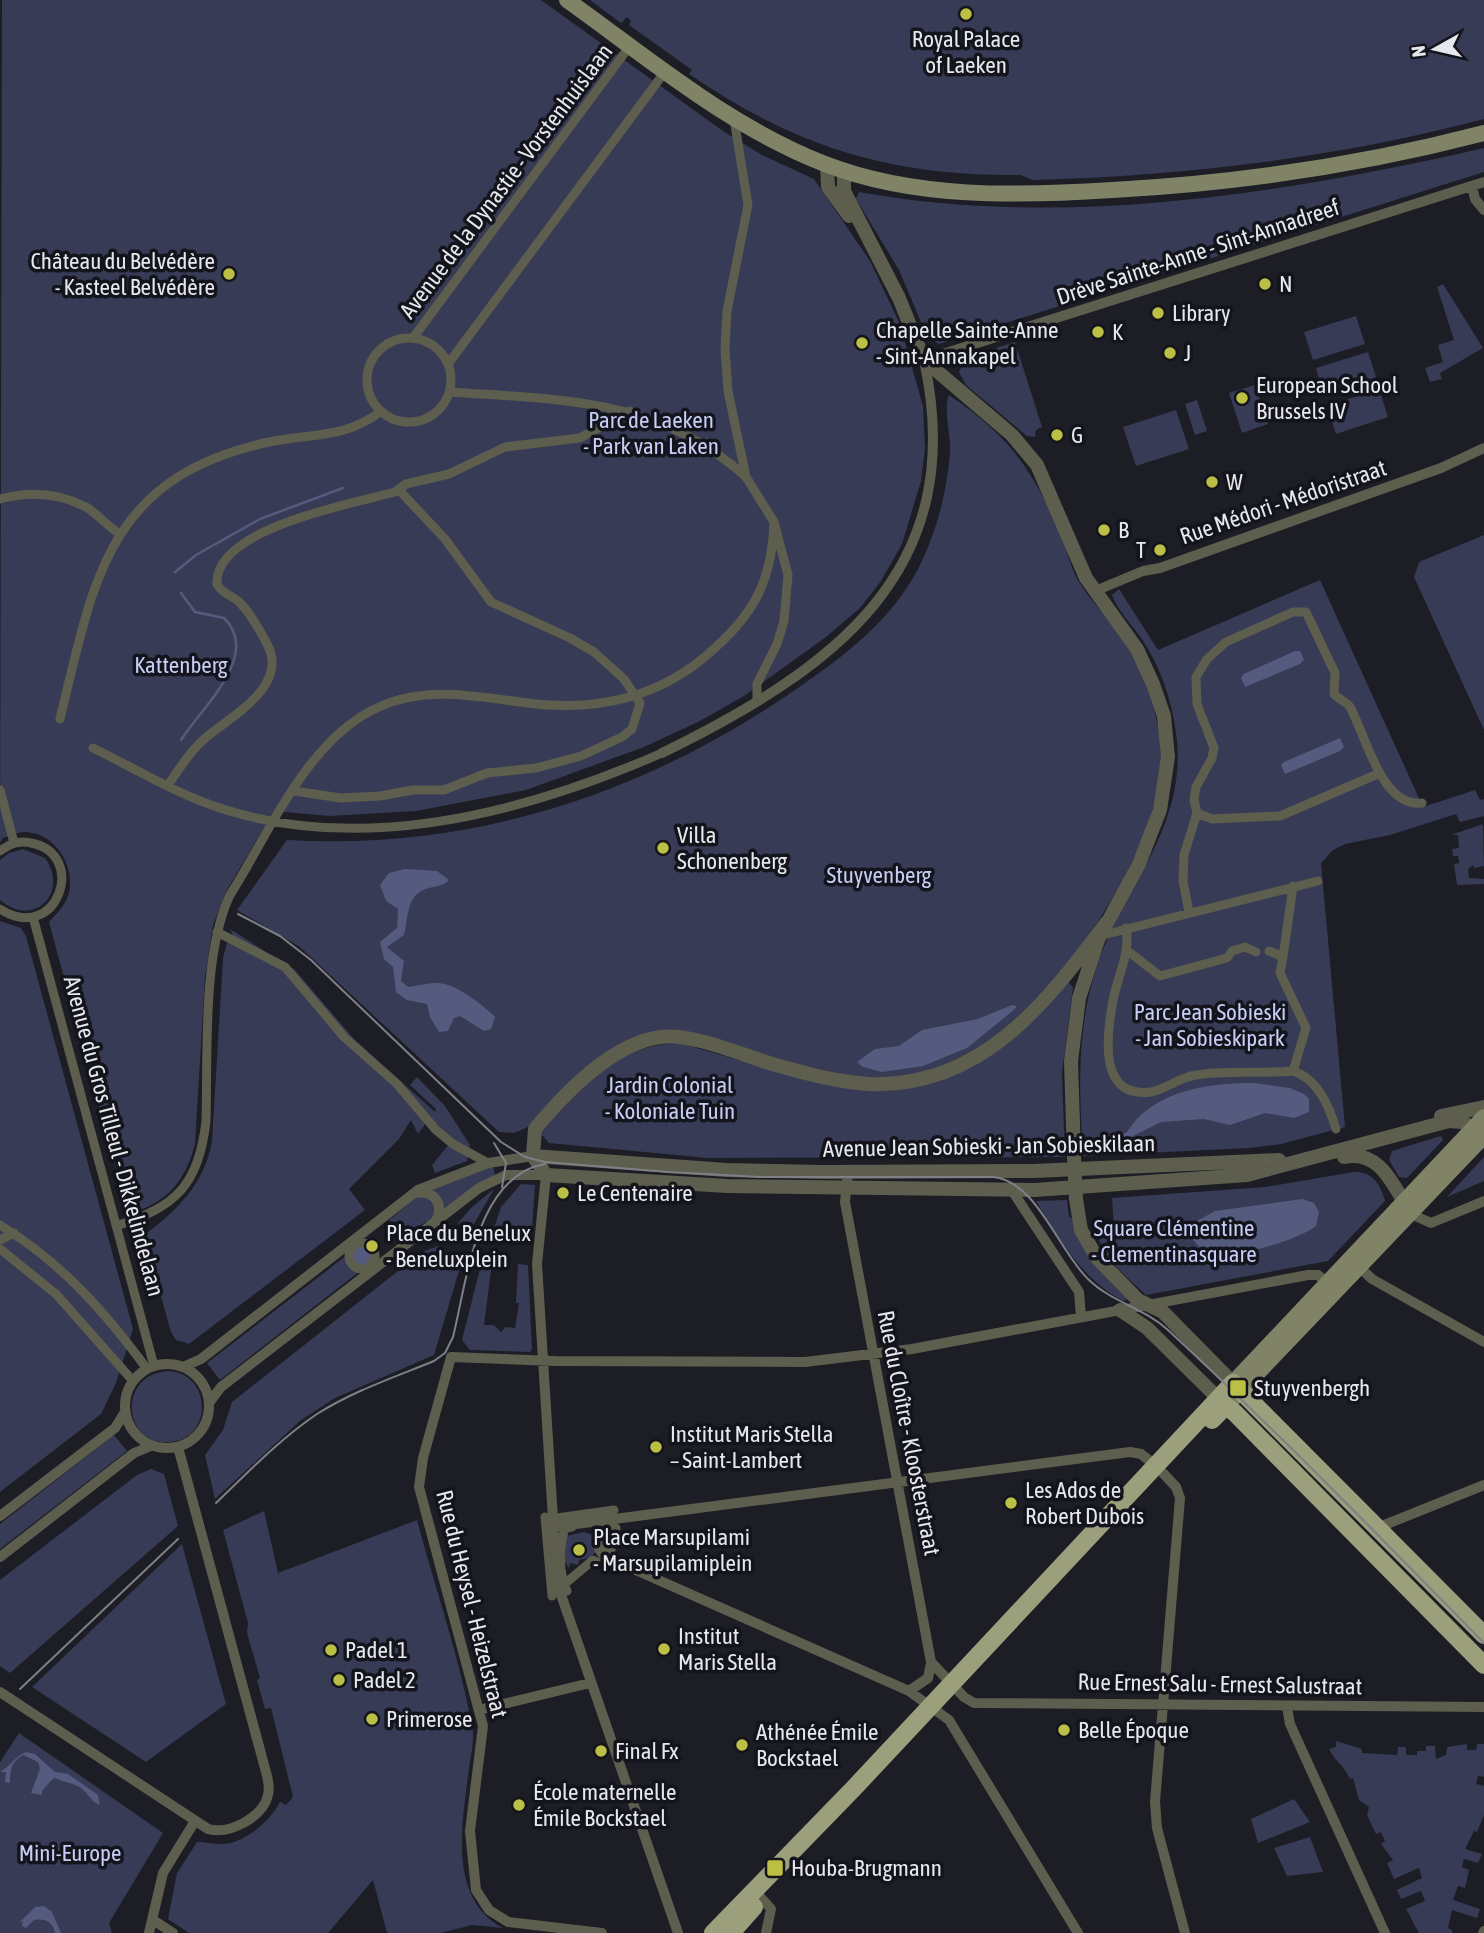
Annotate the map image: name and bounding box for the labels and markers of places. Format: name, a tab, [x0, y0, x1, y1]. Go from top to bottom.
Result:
marker: Royal Palace of Laeken	[958, 6, 974, 22]
place label: Royal Palace of Laeken	[912, 26, 1020, 78]
place label: Château du Belvédère - Kasteel Belvédère	[30, 248, 215, 300]
marker: Château du Belvédère - Kasteel Belvédère	[221, 266, 237, 282]
place label: N	[1279, 271, 1293, 297]
marker: N	[1257, 276, 1273, 292]
place label: Library	[1172, 300, 1230, 326]
marker: Library	[1150, 305, 1166, 321]
place label: Chapelle Sainte-Anne - Sint-Annakapel	[876, 317, 1059, 369]
place label: K	[1112, 319, 1124, 345]
marker: K	[1090, 324, 1106, 340]
marker: Chapelle Sainte-Anne - Sint-Annakapel	[854, 335, 870, 351]
place label: J	[1184, 340, 1191, 366]
marker: J	[1162, 345, 1178, 361]
place label: European School Brussels IV	[1256, 372, 1398, 424]
marker: European School Brussels IV	[1234, 390, 1250, 406]
place label: G	[1071, 422, 1083, 448]
marker: G	[1049, 427, 1065, 443]
place label: W	[1226, 469, 1243, 495]
marker: W	[1204, 474, 1220, 490]
place label: B	[1118, 517, 1129, 543]
marker: B	[1096, 522, 1112, 538]
place label: T	[1136, 537, 1146, 563]
marker: T	[1152, 542, 1168, 558]
place label: Villa Schonenberg	[677, 822, 787, 874]
marker: Villa Schonenberg	[655, 840, 671, 856]
place label: Le Centenaire	[577, 1180, 693, 1206]
marker: Le Centenaire	[555, 1185, 571, 1201]
place label: Place du Benelux - Beneluxplein	[386, 1220, 531, 1272]
marker: Place du Benelux - Beneluxplein	[364, 1238, 380, 1254]
place label: Stuyvenbergh	[1254, 1375, 1370, 1401]
marker: Stuyvenbergh	[1228, 1378, 1248, 1398]
place label: Institut Maris Stella – Saint-Lambert	[670, 1421, 833, 1473]
marker: Institut Maris Stella – Saint-Lambert	[648, 1439, 664, 1455]
place label: Les Ados de Robert Dubois	[1025, 1477, 1144, 1529]
marker: Les Ados de Robert Dubois	[1003, 1495, 1019, 1511]
place label: Place Marsupilami - Marsupilamiplein	[593, 1524, 753, 1576]
marker: Place Marsupilami - Marsupilamiplein	[571, 1542, 587, 1558]
place label: Institut Maris Stella	[678, 1623, 777, 1675]
place label: Padel 1	[345, 1637, 408, 1663]
marker: Institut Maris Stella	[656, 1641, 672, 1657]
marker: Padel 1	[323, 1642, 339, 1658]
place label: Padel 2	[353, 1667, 416, 1693]
marker: Padel 2	[331, 1672, 347, 1688]
place label: Primerose	[386, 1706, 473, 1732]
marker: Primerose	[364, 1711, 380, 1727]
place label: Belle Époque	[1078, 1717, 1189, 1743]
place label: Athénée Émile Bockstael	[756, 1719, 879, 1771]
marker: Belle Époque	[1056, 1722, 1072, 1738]
marker: Athénée Émile Bockstael	[734, 1737, 750, 1753]
place label: Final Fx	[615, 1738, 679, 1764]
marker: Final Fx	[593, 1743, 609, 1759]
place label: École maternelle Émile Bockstael	[533, 1779, 676, 1831]
marker: École maternelle Émile Bockstael	[511, 1797, 527, 1813]
place label: Houba-Brugmann	[791, 1855, 942, 1881]
marker: Houba-Brugmann	[765, 1858, 785, 1878]

